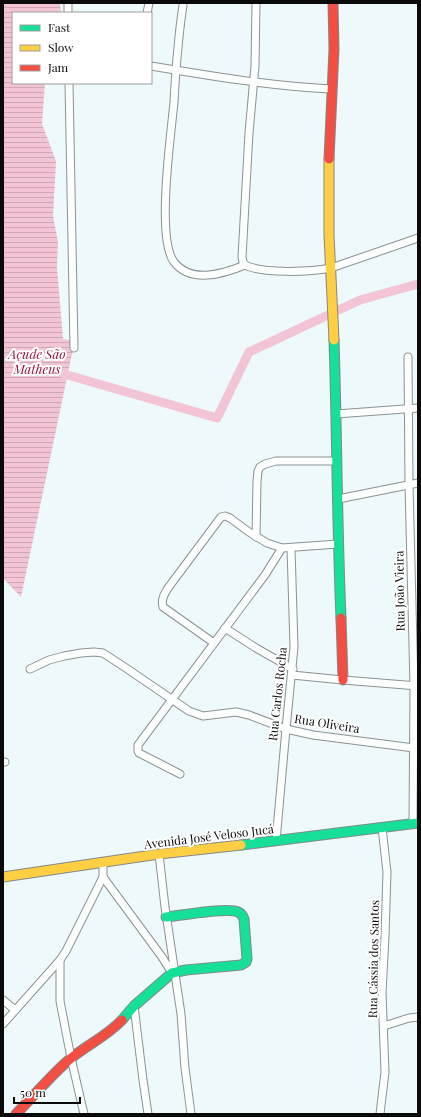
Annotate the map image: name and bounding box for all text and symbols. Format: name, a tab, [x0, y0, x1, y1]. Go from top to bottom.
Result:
legend	[12, 12, 152, 84]
text: Fast	[48, 19, 71, 35]
text: Slow	[48, 39, 74, 55]
text: Jam	[47, 59, 69, 75]
water label: Açude São Matheus	[6, 345, 66, 377]
street label: Rua João Vieira	[390, 551, 408, 631]
street label: Rua Carlos Rocha	[264, 646, 290, 742]
street label: Rua Oliveira	[293, 710, 361, 736]
street label: Avenida José Veloso Jucá	[142, 820, 275, 852]
street label: Rua Cássia dos Santos	[364, 900, 382, 1018]
scale bar	[14, 1079, 80, 1105]
text: 50 m	[20, 1084, 46, 1100]

